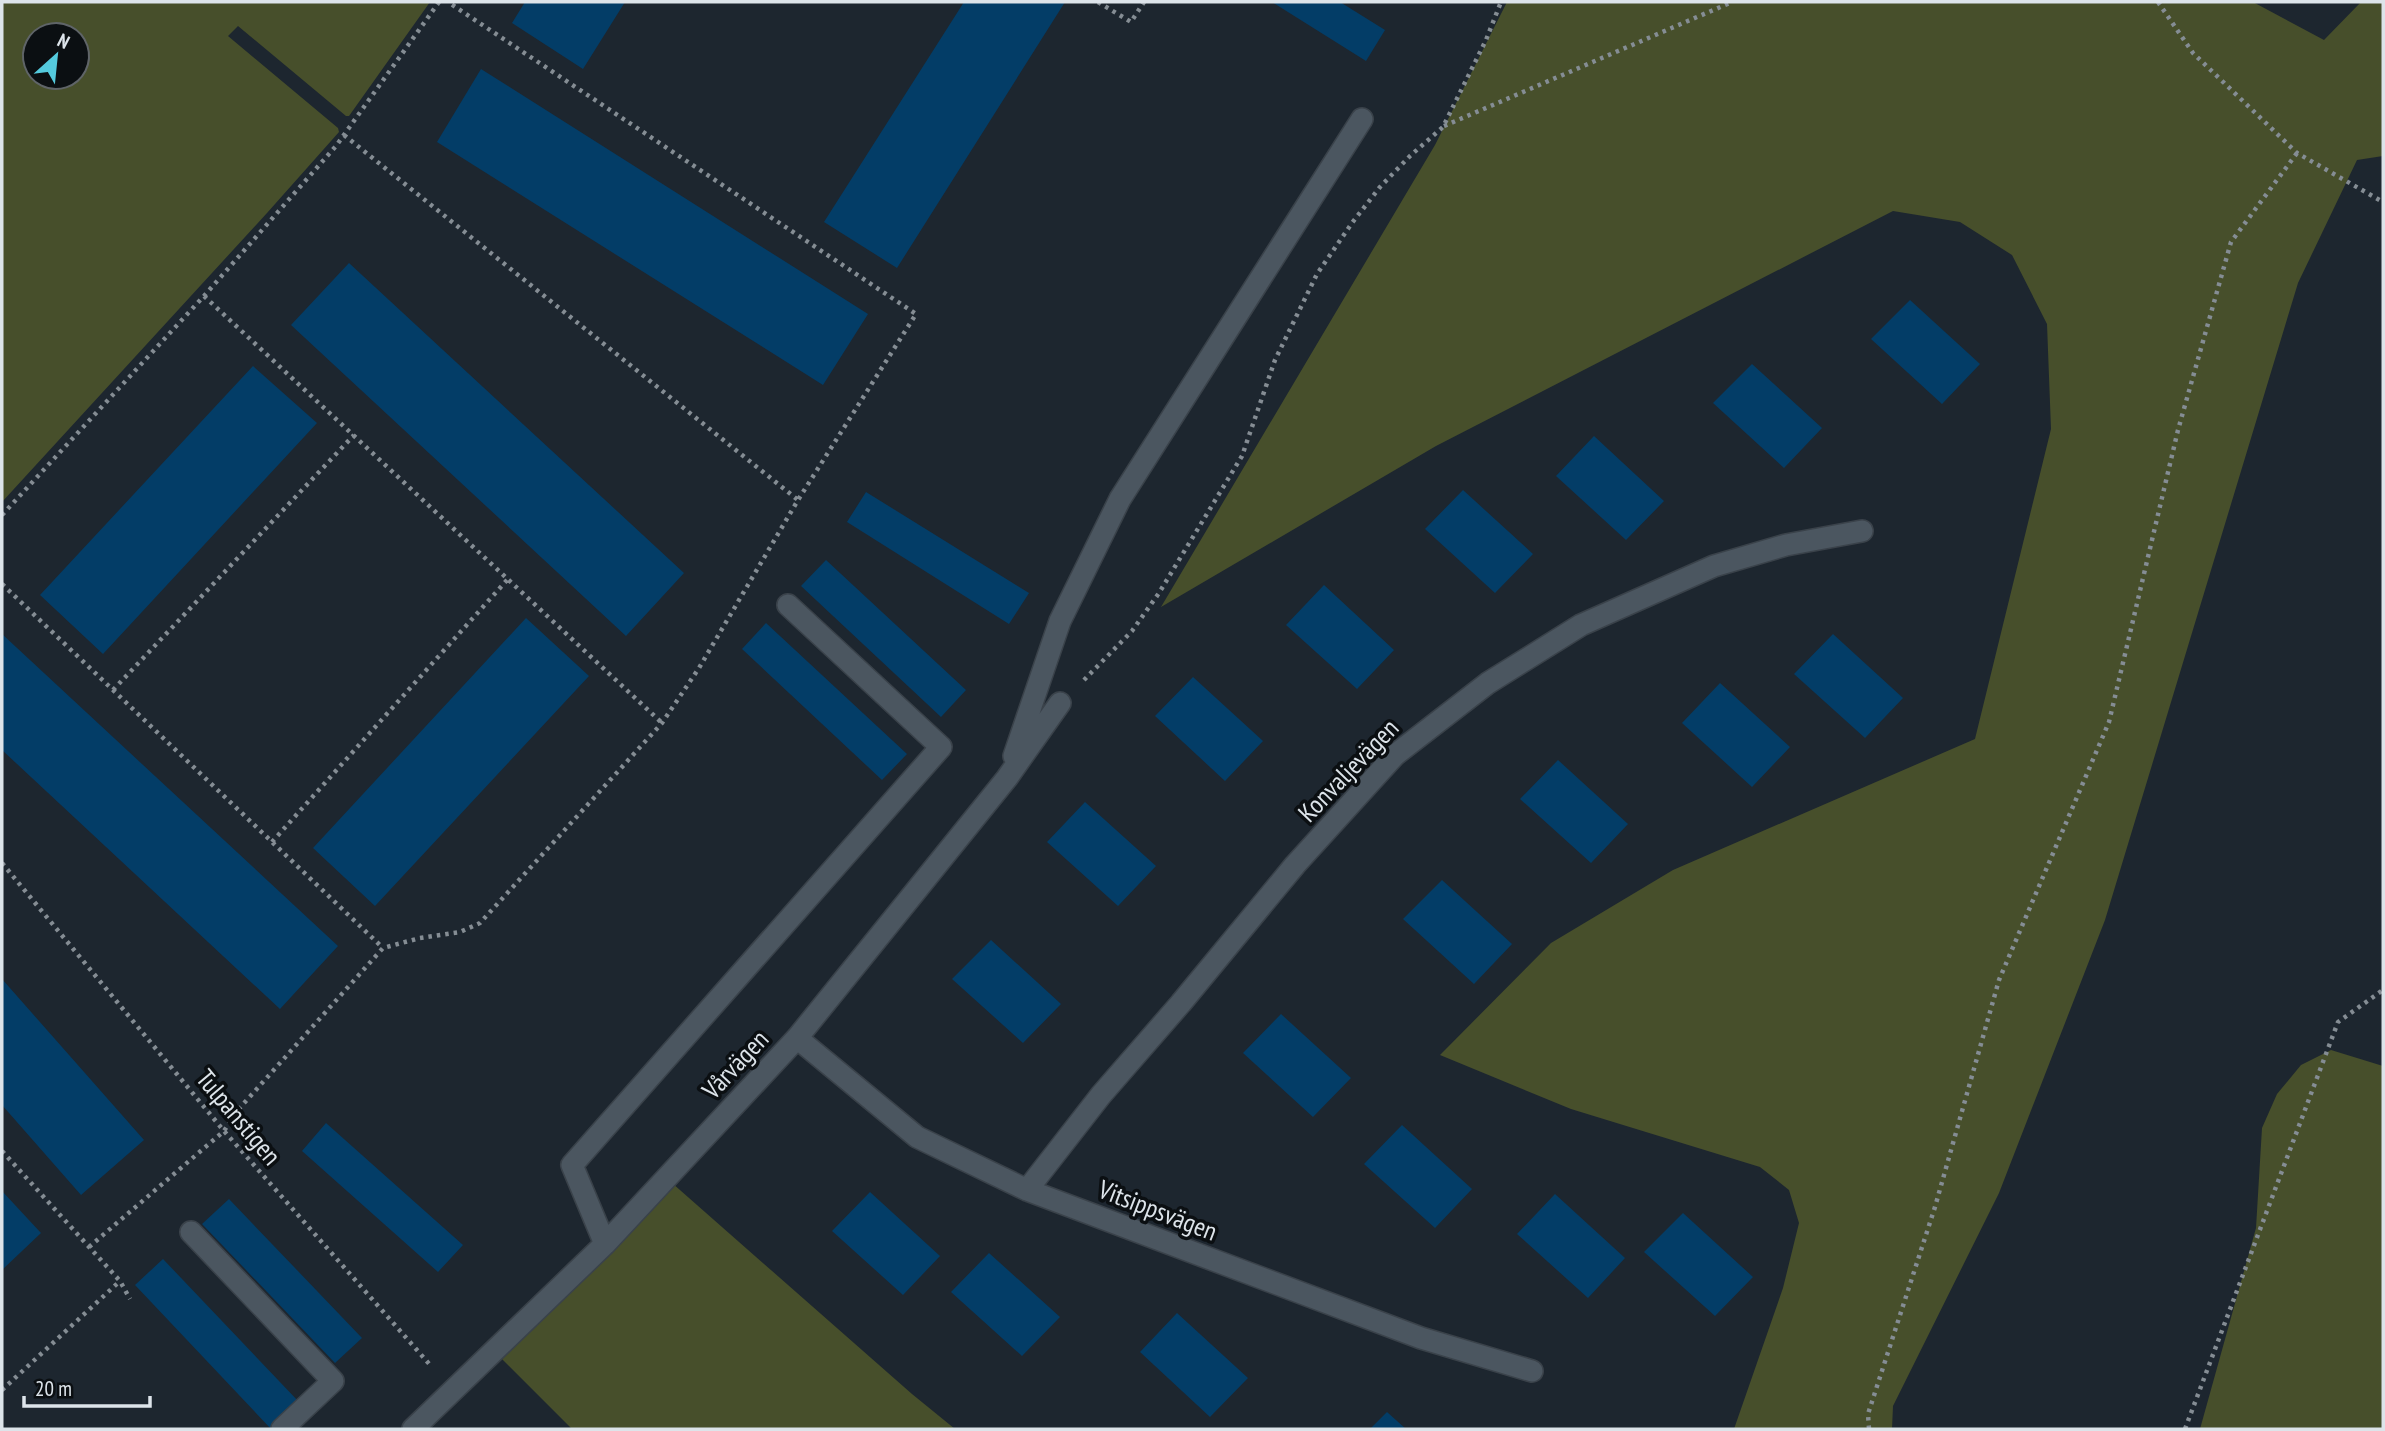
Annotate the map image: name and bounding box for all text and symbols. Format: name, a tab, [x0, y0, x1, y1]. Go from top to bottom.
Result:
north arrow	[21, 21, 91, 91]
text: N	[54, 28, 74, 54]
street label: Konvaljevägen	[1291, 712, 1405, 828]
street label: Vårvägen	[694, 1023, 775, 1106]
street label: Tulpanstigen	[189, 1062, 289, 1172]
street label: Vitsippsvägen	[1093, 1172, 1222, 1248]
scale bar	[24, 1364, 150, 1408]
text: 20 m	[35, 1375, 72, 1402]

